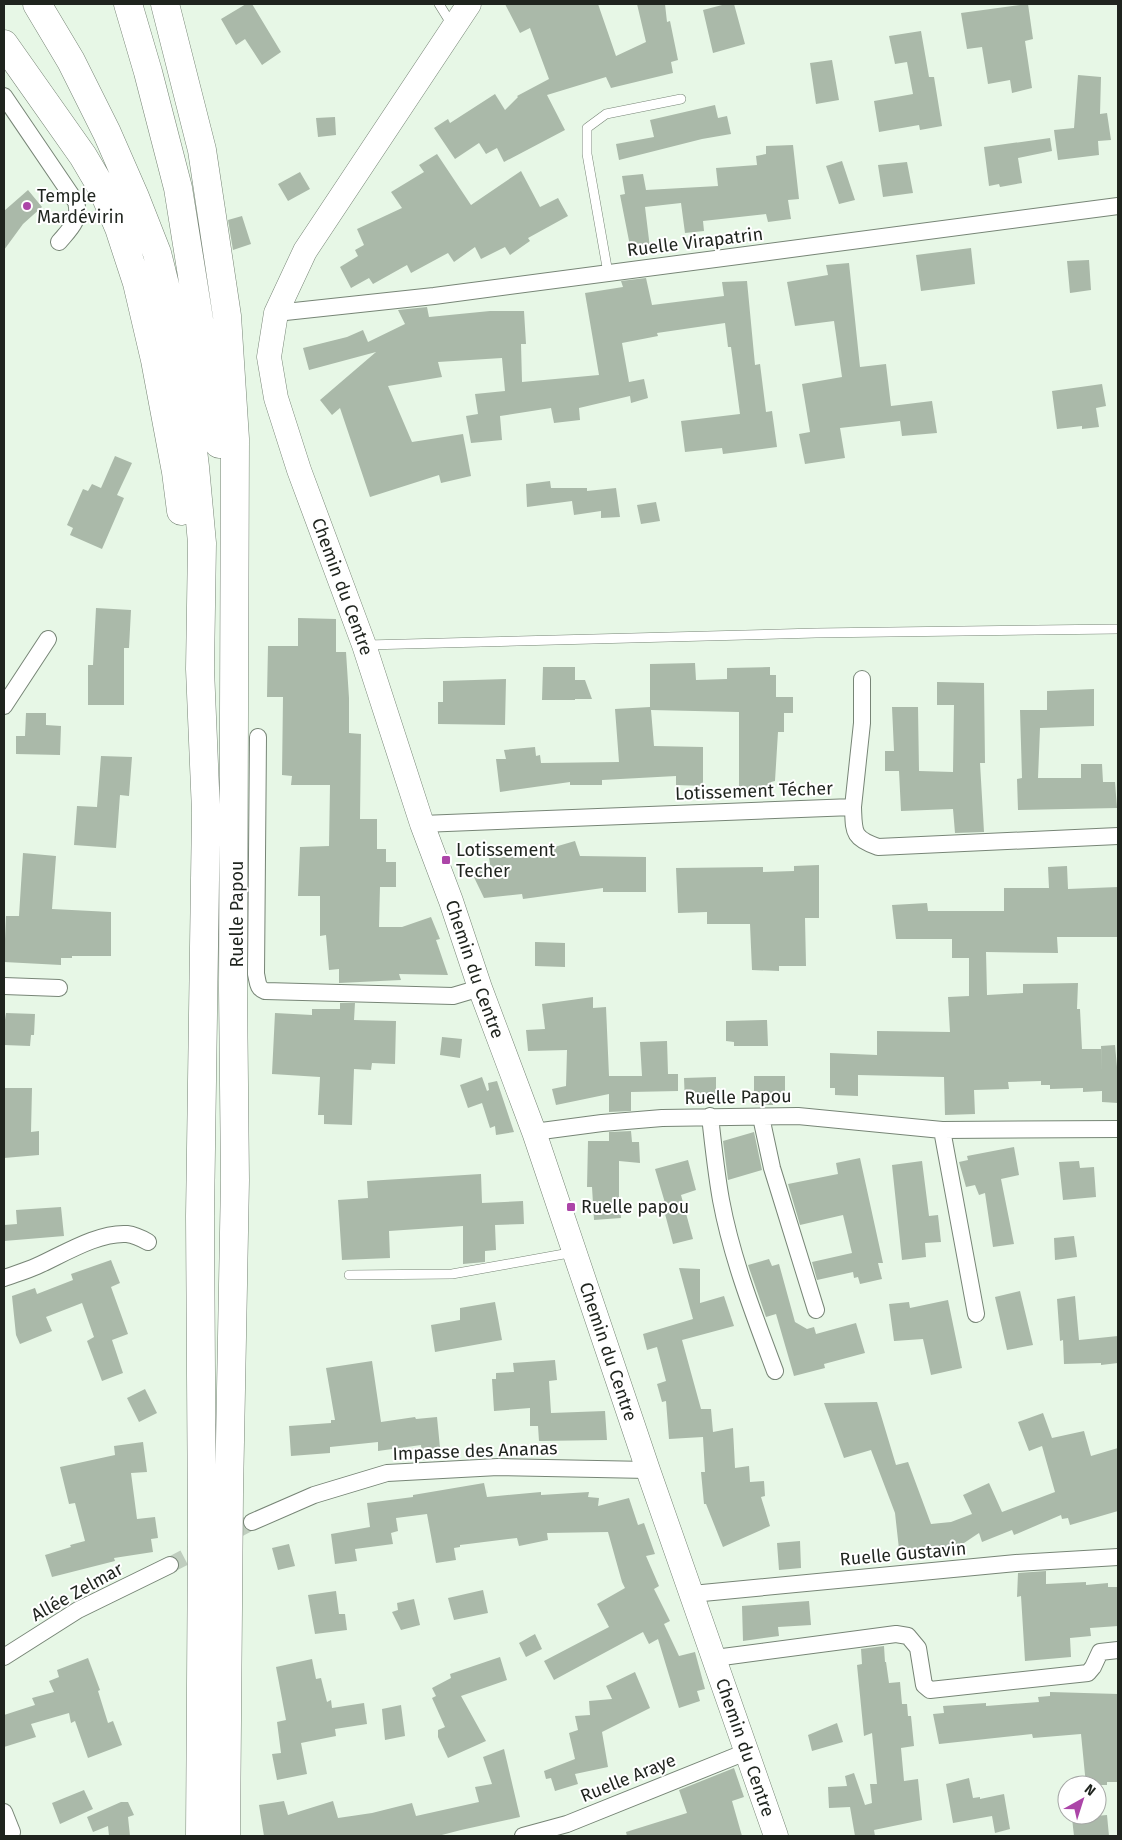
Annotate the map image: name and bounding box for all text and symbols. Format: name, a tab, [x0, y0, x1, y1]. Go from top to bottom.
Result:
place label: Temple Mardévirin	[37, 185, 124, 228]
marker: Temple Mardévirin	[21, 200, 33, 212]
street label: Ruelle Virapatrin	[626, 223, 764, 261]
street label: Chemin du Centre	[307, 515, 378, 658]
street label: Lotissement Técher	[675, 777, 833, 805]
place label: Lotissement Techer	[456, 839, 556, 882]
marker: Lotissement Techer	[440, 854, 452, 866]
street label: Ruelle Papou	[226, 860, 248, 968]
street label: Chemin du Centre	[440, 897, 509, 1041]
street label: Ruelle Papou	[684, 1085, 792, 1109]
place label: Ruelle papou	[581, 1196, 689, 1218]
marker: Ruelle papou	[565, 1201, 577, 1213]
street label: Chemin du Centre	[574, 1279, 642, 1424]
street label: Impasse des Ananas	[392, 1437, 558, 1465]
street label: Ruelle Gustavin	[839, 1538, 967, 1570]
street label: Allée Zelmar	[27, 1558, 127, 1626]
street label: Chemin du Centre	[711, 1675, 779, 1820]
street label: Ruelle Araye	[577, 1749, 679, 1807]
north arrow	[1057, 1775, 1107, 1825]
text: N	[1081, 1781, 1099, 1800]

